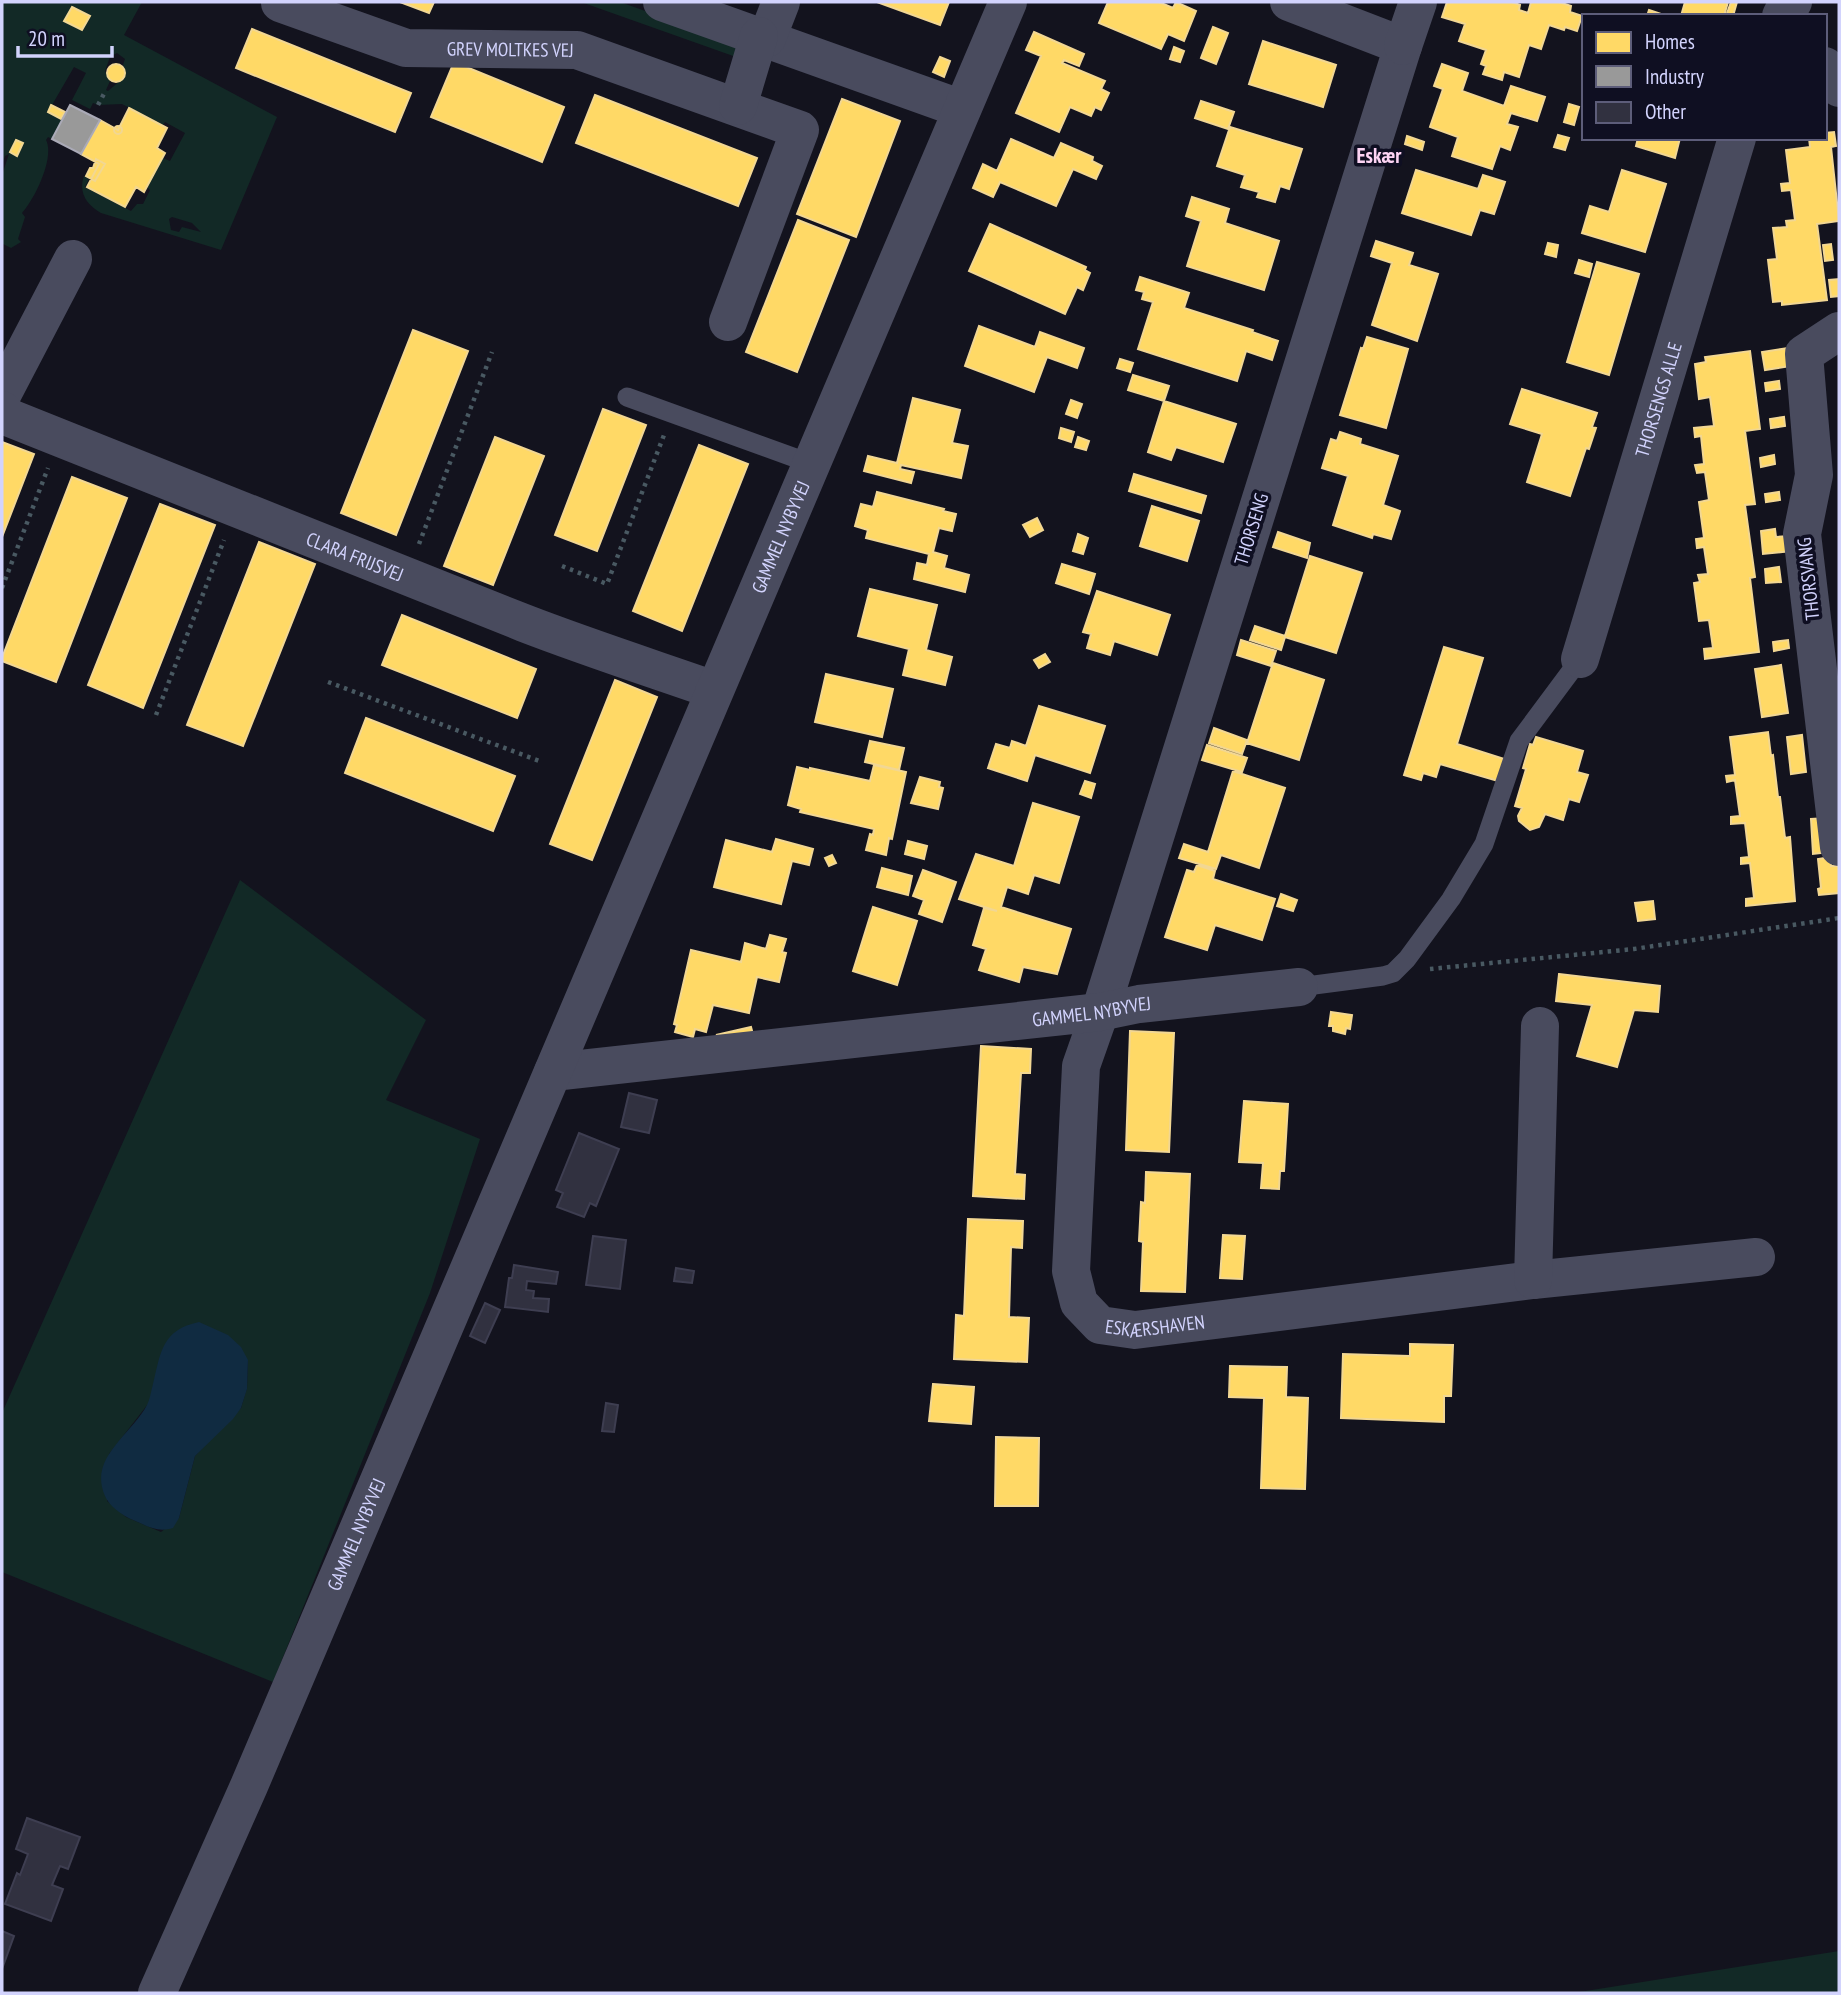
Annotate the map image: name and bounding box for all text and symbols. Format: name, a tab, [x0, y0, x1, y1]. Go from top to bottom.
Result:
scale bar	[18, 14, 112, 58]
legend	[1582, 14, 1827, 140]
text: 20 m	[28, 25, 65, 52]
text: Homes	[1645, 28, 1695, 55]
street label: GREV MOLTKES VEJ	[447, 36, 574, 62]
text: Industry	[1645, 63, 1704, 90]
text: Other	[1645, 98, 1686, 125]
district label: Eskær	[1357, 142, 1402, 169]
street label: THORSENGS ALLE	[1630, 339, 1687, 460]
street label: GAMMEL NYBYVEJ	[746, 477, 815, 597]
street label: THORSENG	[1229, 490, 1273, 568]
street label: CLARA FRIJSVEJ	[303, 526, 407, 586]
street label: THORSVANG	[1792, 536, 1824, 622]
street label: GAMMEL NYBYVEJ	[1031, 991, 1152, 1031]
street label: ESKÆRSHAVEN	[1104, 1309, 1206, 1343]
street label: GAMMEL NYBYVEJ	[322, 1475, 391, 1594]

